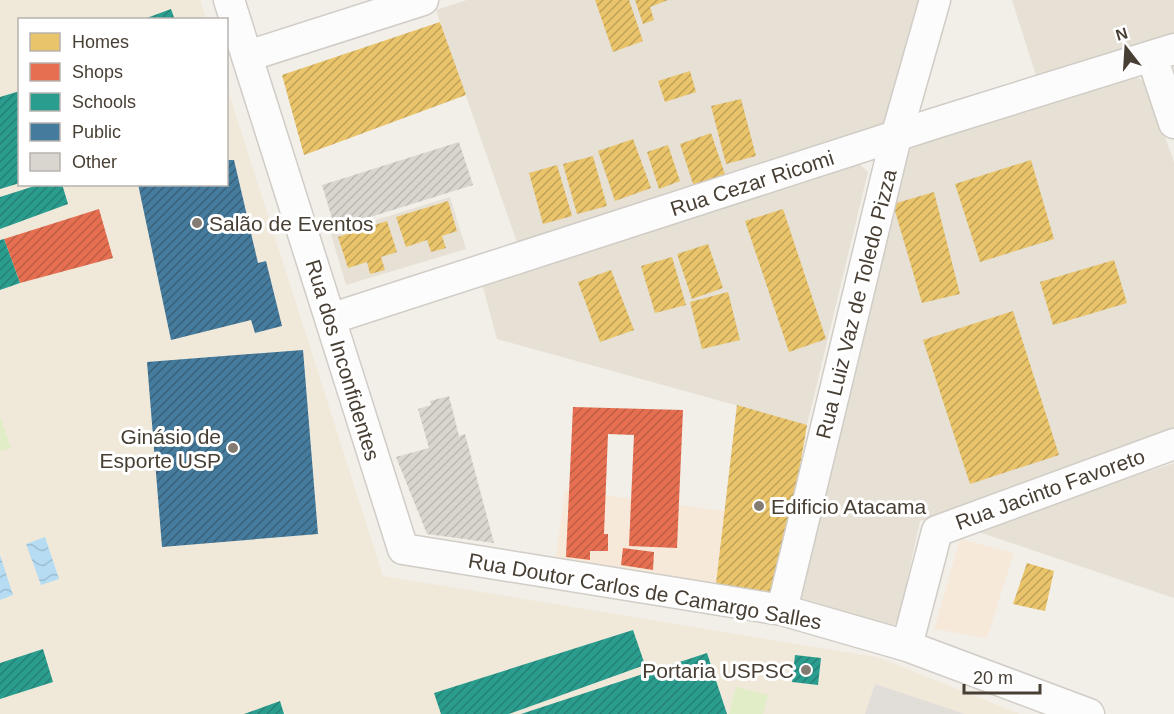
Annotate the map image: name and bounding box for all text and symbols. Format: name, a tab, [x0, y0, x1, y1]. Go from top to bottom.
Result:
legend	[18, 18, 228, 186]
north arrow	[1096, 18, 1156, 78]
text: N	[1114, 24, 1130, 44]
text: Homes	[72, 32, 129, 52]
text: Shops	[72, 62, 123, 82]
text: Schools	[72, 92, 136, 112]
text: Public	[72, 122, 121, 142]
street label: Rua Cezar Ricomi	[667, 146, 837, 220]
text: Other	[72, 152, 117, 172]
street label: Rua Luiz Vaz de Toledo Pizza	[811, 166, 901, 441]
place label: Salão de Eventos	[209, 212, 374, 235]
marker: Salão de Eventos	[190, 216, 204, 230]
street label: Rua dos Inconfidentes	[301, 257, 385, 463]
place label: Ginásio de Esporte USP	[100, 425, 221, 472]
marker: Ginásio de Esporte USP	[226, 441, 240, 455]
street label: Rua Jacinto Favoreto	[952, 444, 1148, 534]
place label: Edificio Atacama	[771, 495, 927, 518]
marker: Edificio Atacama	[752, 499, 766, 513]
street label: Rua Doutor Carlos de Camargo Salles	[467, 549, 823, 633]
scale bar	[964, 657, 1040, 695]
place label: Portaria USPSC	[642, 659, 794, 682]
marker: Portaria USPSC	[799, 663, 813, 677]
text: 20 m	[973, 668, 1013, 688]

